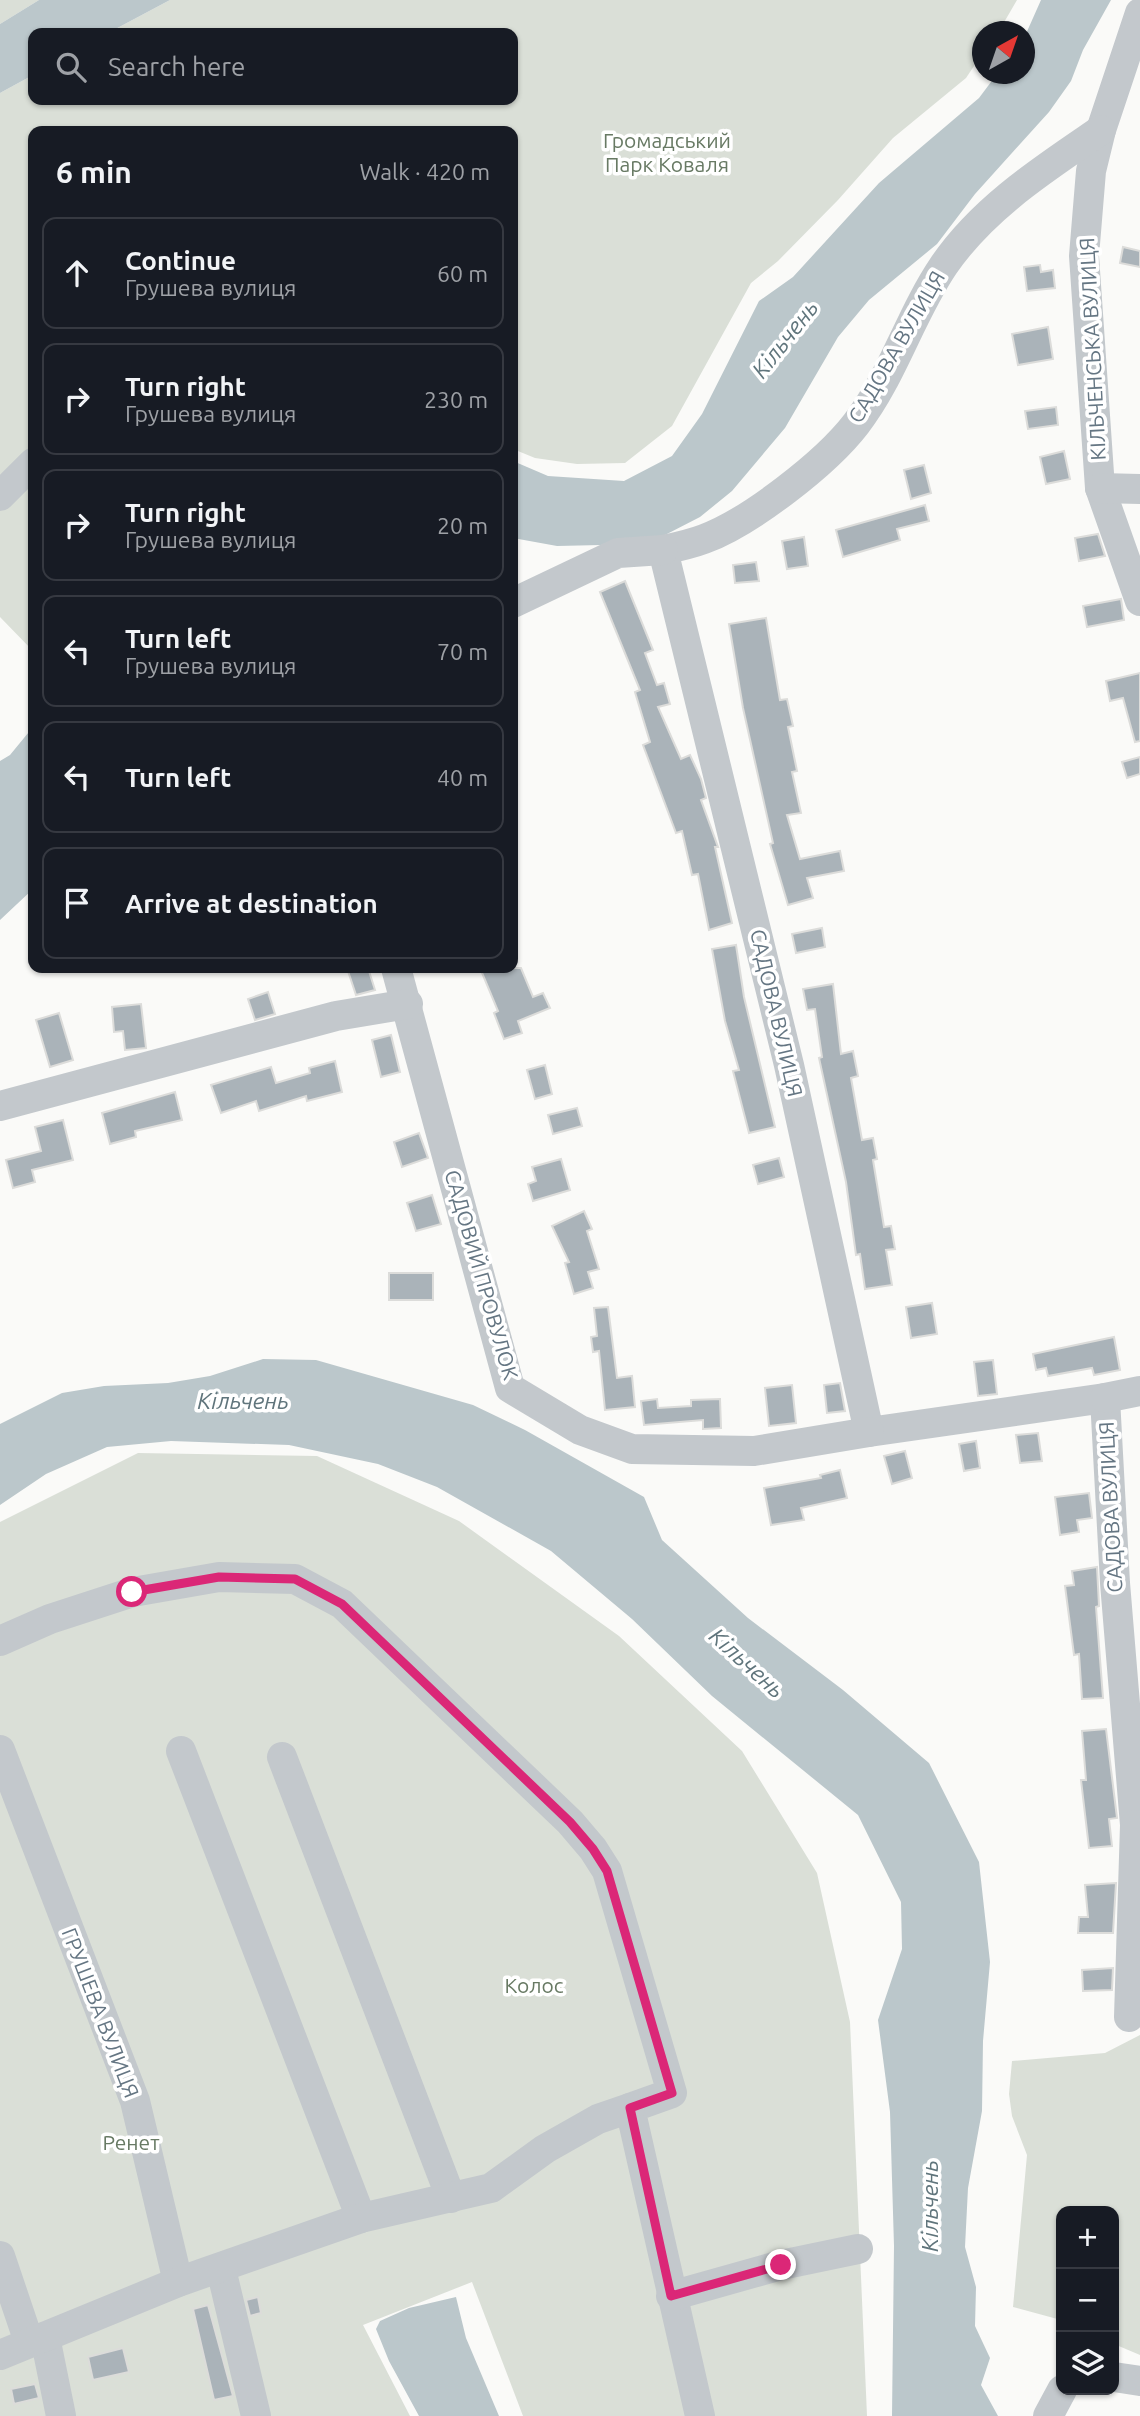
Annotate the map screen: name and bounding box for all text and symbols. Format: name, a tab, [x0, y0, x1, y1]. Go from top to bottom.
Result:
north arrow	[972, 21, 1035, 84]
search box	[28, 28, 518, 105]
icon: search	[52, 48, 90, 86]
text: Search here	[108, 52, 245, 81]
park label: Громадський Парк Коваля	[603, 128, 731, 176]
text: 6 min	[56, 155, 132, 189]
text: Walk · 420 m	[359, 159, 490, 184]
street label: КІЛЬЧЕНСЬКА ВУЛИЦЯ	[1074, 237, 1110, 461]
text: Continue	[125, 246, 236, 275]
icon: ahead	[58, 254, 96, 292]
text: 60 m	[437, 261, 488, 286]
street label: САДОВА ВУЛИЦЯ	[843, 266, 949, 427]
text: Грушева вулиця	[125, 275, 297, 300]
water label: Кільчень	[747, 295, 823, 383]
text: Turn right	[125, 372, 246, 401]
icon: right	[58, 380, 96, 418]
text: 230 m	[424, 387, 488, 412]
text: Грушева вулиця	[125, 401, 297, 426]
text: Turn right	[125, 498, 246, 527]
icon: right	[58, 506, 96, 544]
text: 20 m	[437, 513, 488, 538]
text: Грушева вулиця	[125, 527, 297, 552]
text: Turn left	[125, 624, 231, 653]
icon: left	[58, 632, 96, 670]
text: 70 m	[437, 639, 488, 664]
text: Грушева вулиця	[125, 653, 297, 678]
icon: left	[58, 758, 96, 796]
text: Turn left	[125, 763, 231, 792]
text: 40 m	[437, 765, 488, 790]
icon: arrive	[58, 884, 96, 922]
text: Arrive at destination	[125, 889, 378, 918]
street label: САДОВА ВУЛИЦЯ	[746, 927, 808, 1099]
street label: САДОВИЙ ПРОВУЛОК	[440, 1167, 523, 1383]
water label: Кільчень	[197, 1388, 289, 1413]
street label: САДОВА ВУЛИЦЯ	[1094, 1421, 1126, 1593]
route start	[116, 1576, 147, 1607]
water label: Кільчень	[705, 1623, 790, 1703]
street label: ГРУШЕВА ВУЛИЦЯ	[57, 1924, 144, 2101]
park label: Колос	[504, 1973, 564, 1997]
park label: Ренет	[103, 2130, 160, 2154]
water label: Кільчень	[917, 2160, 942, 2252]
map controls	[1056, 2206, 1119, 2395]
button: +	[1056, 2206, 1119, 2269]
route end	[765, 2249, 796, 2280]
button: −	[1056, 2269, 1119, 2332]
button: layers	[1056, 2332, 1119, 2395]

